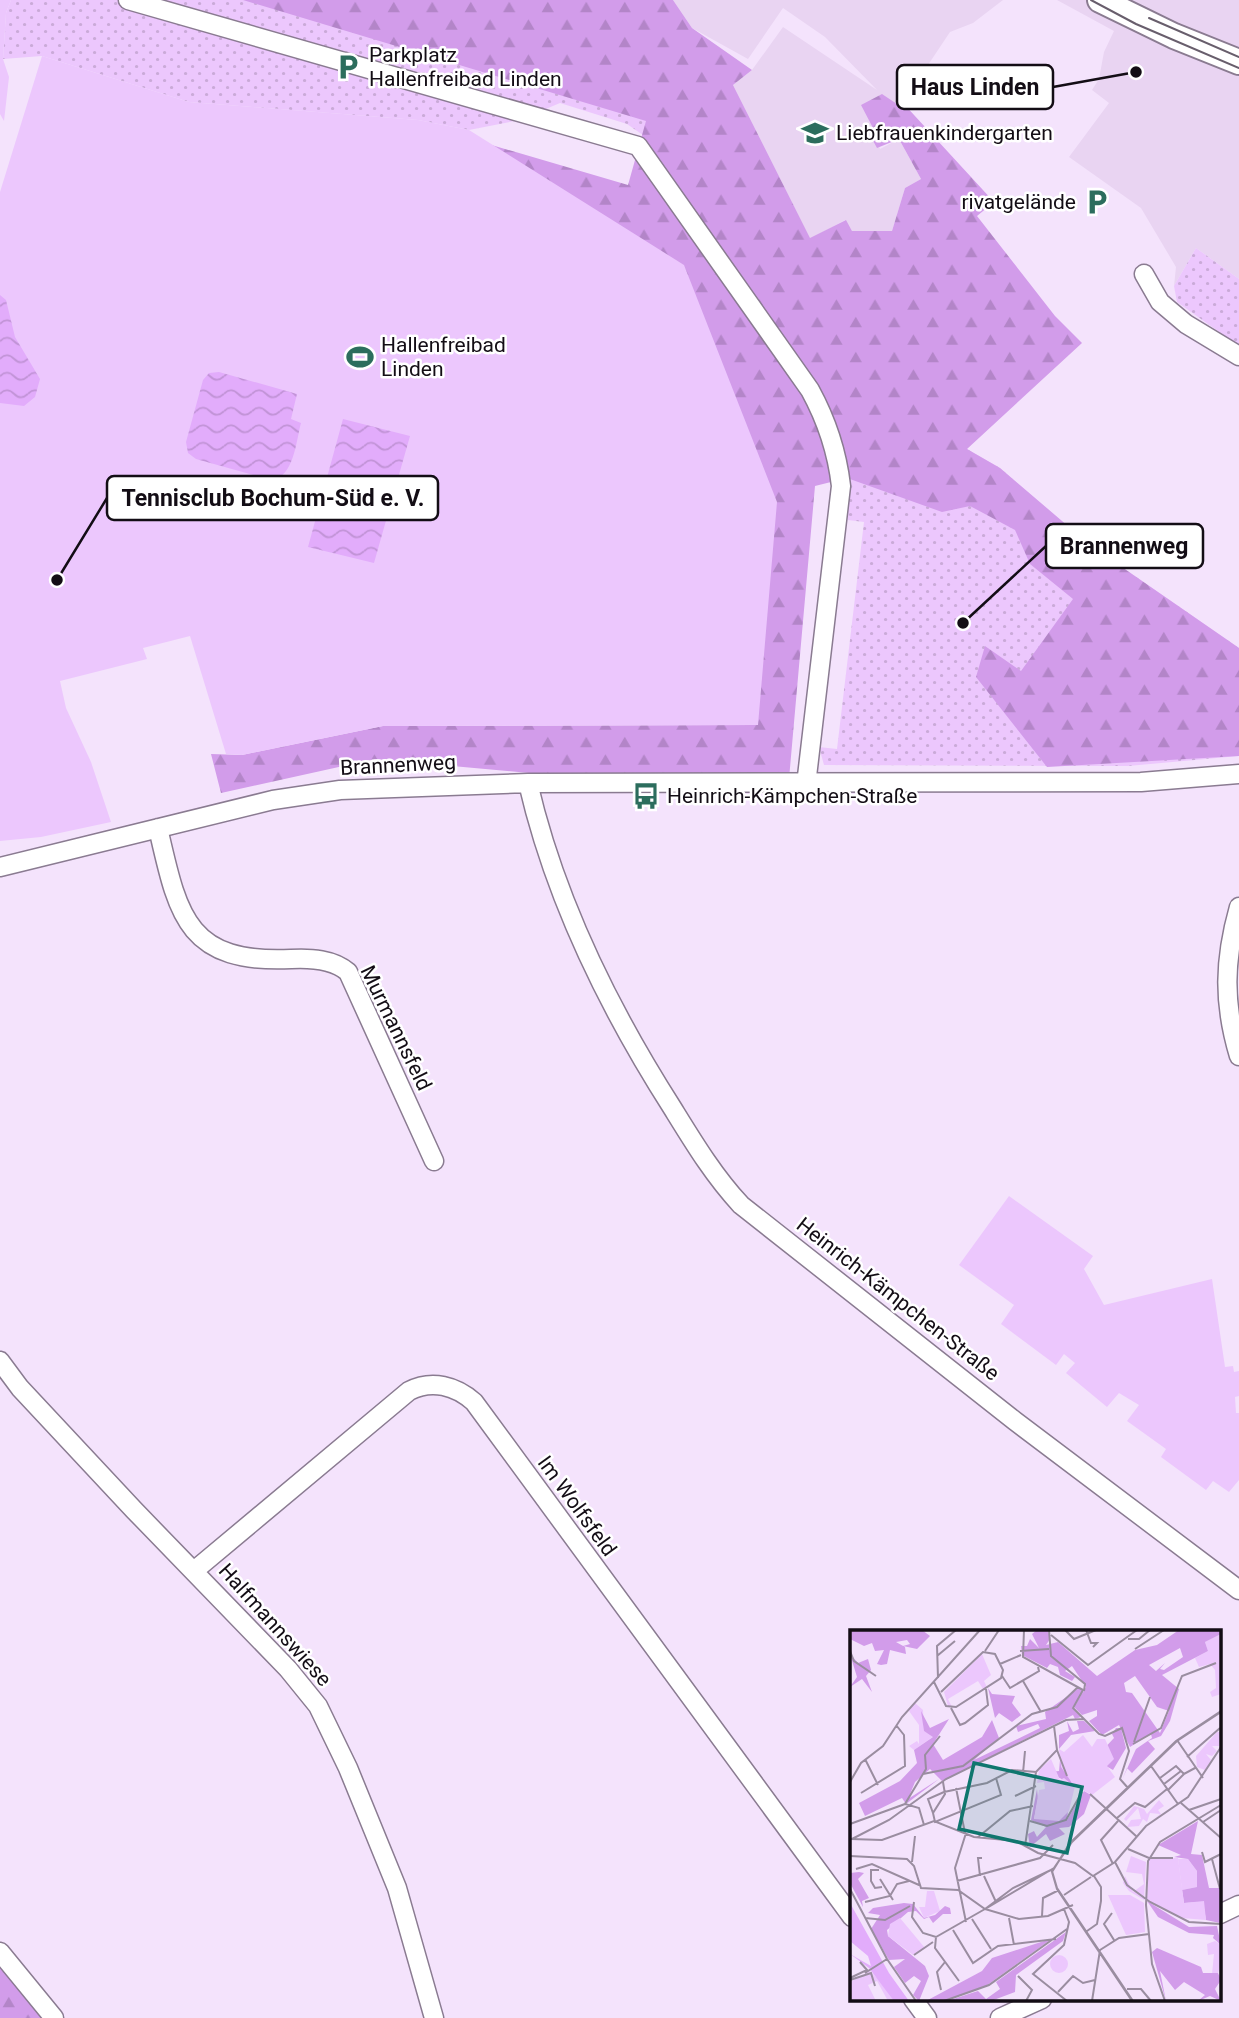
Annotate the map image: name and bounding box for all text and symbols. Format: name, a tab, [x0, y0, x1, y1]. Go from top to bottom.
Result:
place label: Parkplatz Hallenfreibad Linden	[369, 43, 562, 91]
parking icon: Parkplatz Hallenfreibad Linden	[333, 52, 363, 82]
callout: Haus Linden	[897, 65, 1053, 109]
text: Haus Linden	[911, 74, 1039, 101]
school or university icon: Liebfrauenkindergarten	[800, 118, 830, 148]
place label: Liebfrauenkindergarten	[836, 121, 1053, 145]
parking icon: rivatgelände	[1082, 187, 1112, 217]
place label: rivatgelände	[961, 190, 1076, 214]
place label: Hallenfreibad Linden	[381, 333, 506, 381]
sports icon: Hallenfreibad Linden	[345, 342, 375, 372]
callout: Tennisclub Bochum-Süd e. V.	[107, 476, 438, 520]
text: Tennisclub Bochum-Süd e. V.	[121, 485, 425, 512]
callout: Brannenweg	[1046, 524, 1203, 568]
text: Brannenweg	[1060, 533, 1188, 560]
street label: Brannenweg	[340, 750, 456, 780]
bus stop icon: Heinrich-Kämpchen-Straße	[631, 781, 661, 811]
place label: Heinrich-Kämpchen-Straße	[667, 784, 917, 808]
street label: Murmannsfeld	[355, 962, 437, 1094]
street label: Heinrich-Kämpchen-Straße	[792, 1212, 1004, 1386]
street label: Im Wolfsfeld	[533, 1451, 621, 1561]
street label: Halfmannswiese	[214, 1559, 336, 1691]
inset map	[850, 1630, 1222, 2000]

